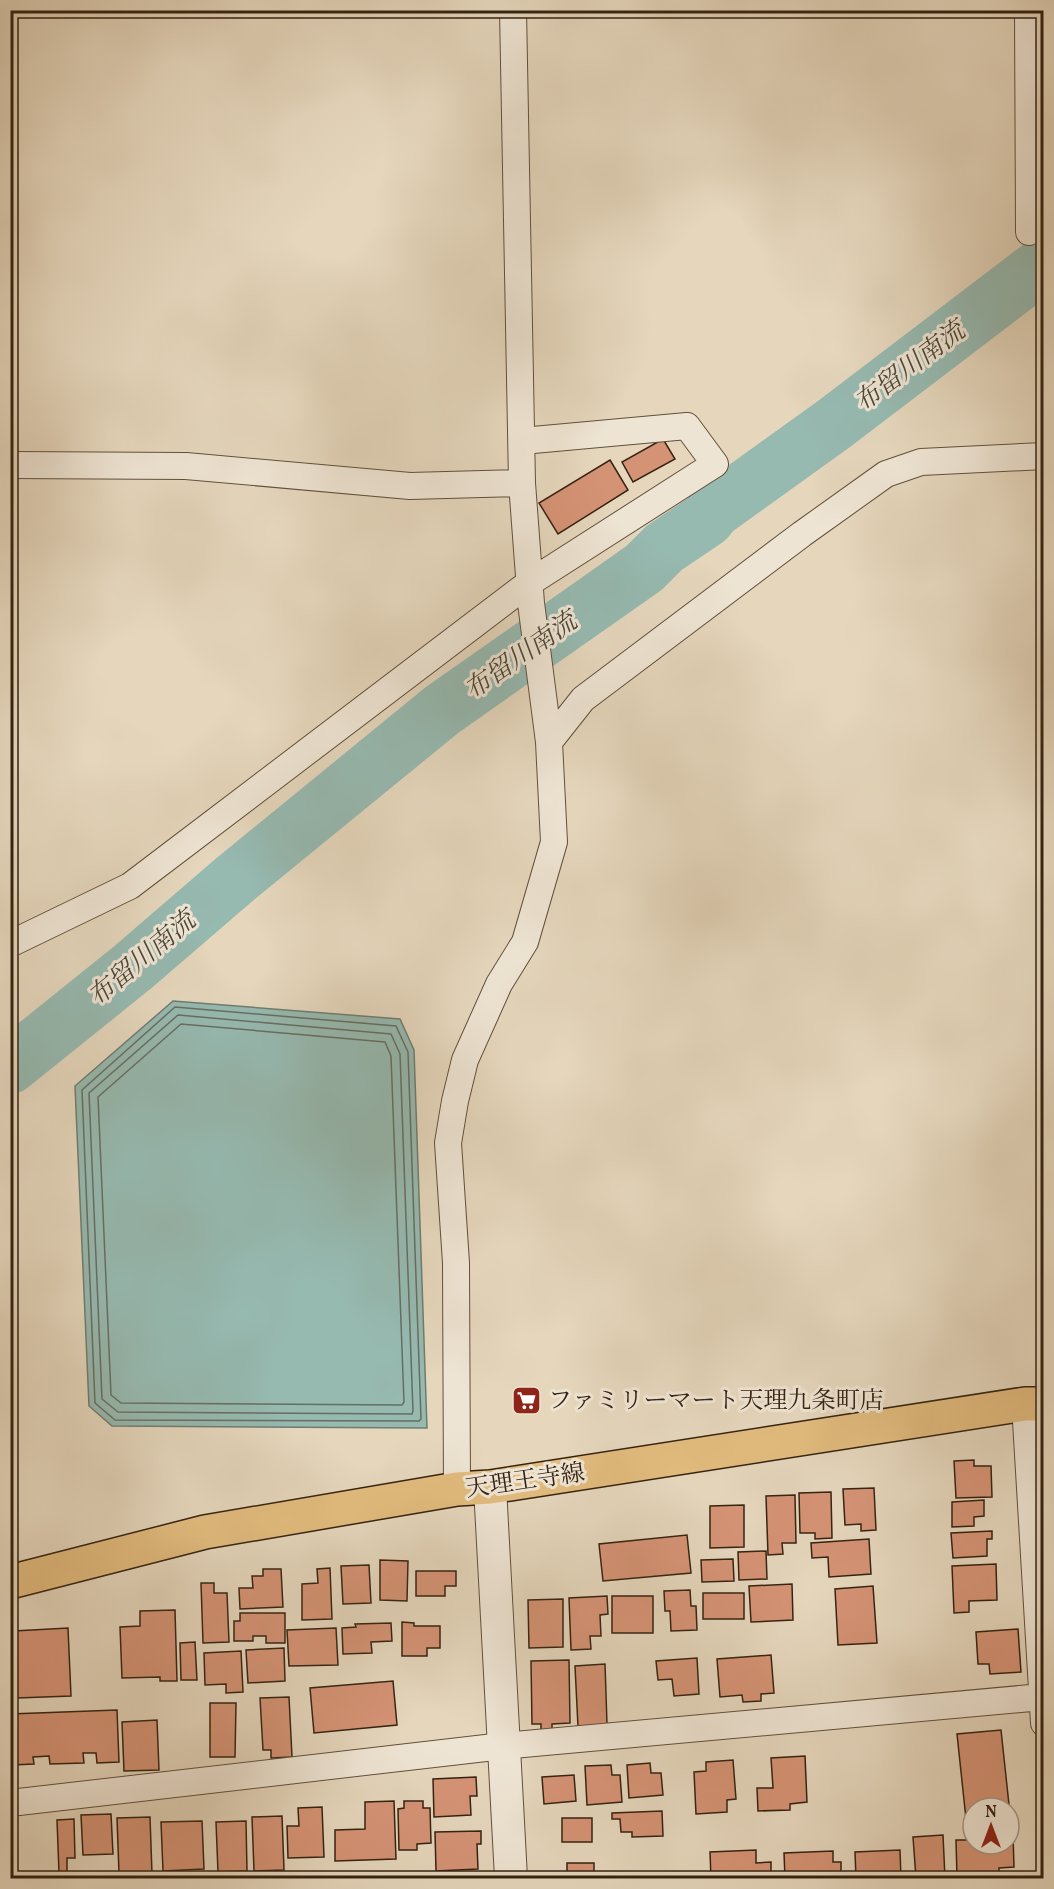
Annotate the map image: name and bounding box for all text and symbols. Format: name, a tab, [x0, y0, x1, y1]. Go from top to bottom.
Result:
water label: 布留川南流	[847, 312, 976, 421]
water label: 布留川南流	[458, 602, 588, 709]
water label: 布留川南流	[81, 901, 207, 1015]
supermarket icon: ファミリーマート天理九条町店	[511, 1384, 543, 1416]
place label: ファミリーマート天理九条町店	[548, 1385, 884, 1419]
street label: 天理王寺線	[463, 1457, 587, 1507]
north arrow	[961, 1796, 1021, 1856]
text: N	[985, 1802, 997, 1824]

